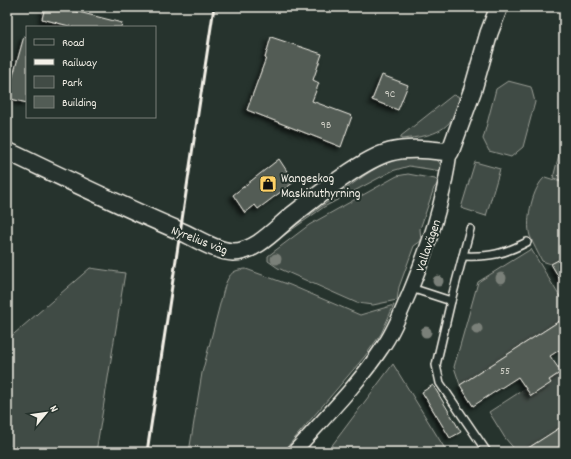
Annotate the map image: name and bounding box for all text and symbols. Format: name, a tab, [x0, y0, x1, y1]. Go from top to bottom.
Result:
legend	[26, 26, 156, 118]
text: Road	[62, 35, 84, 52]
text: Railway	[62, 55, 98, 72]
text: Park	[62, 75, 83, 92]
house number: 9C	[385, 87, 396, 103]
text: Building	[62, 95, 97, 112]
house number: 9B	[321, 118, 331, 134]
place label: Wangeskog Maskinuthyrning	[281, 170, 361, 204]
shop icon: Wangeskog Maskinuthyrning	[258, 174, 278, 194]
street label: Vallavägen	[412, 217, 447, 274]
street label: Nyrelius väg	[168, 222, 231, 261]
house number: 55	[500, 364, 510, 380]
north arrow	[26, 393, 66, 433]
text: N	[45, 403, 62, 416]

